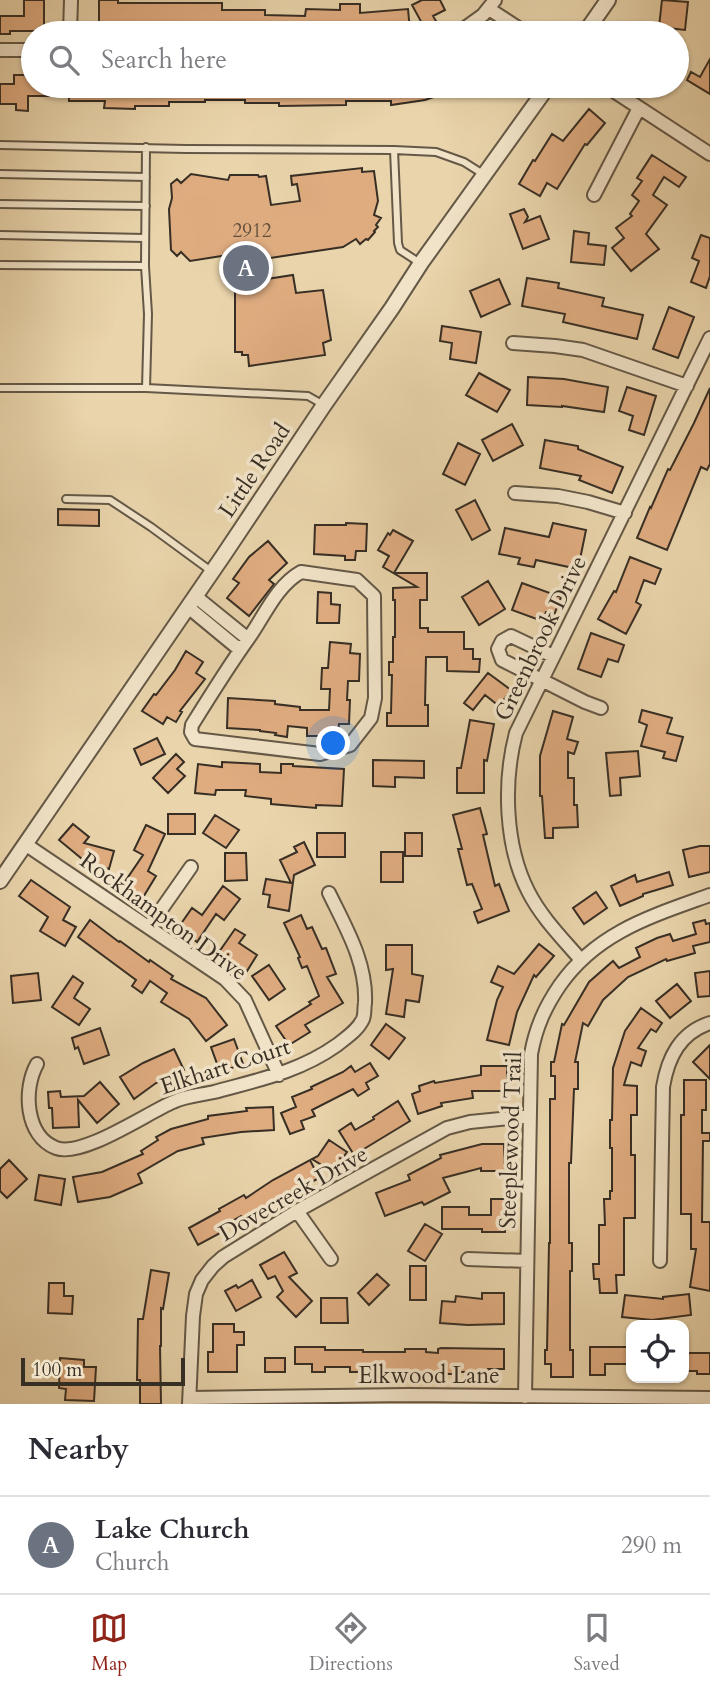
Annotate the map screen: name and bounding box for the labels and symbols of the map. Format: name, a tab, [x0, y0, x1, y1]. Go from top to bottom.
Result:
house number: 2912	[233, 218, 272, 244]
pin: A	[223, 242, 269, 294]
street label: Little Road	[211, 416, 298, 524]
street label: Greenbrook Drive	[487, 550, 594, 726]
your location	[316, 726, 350, 760]
street label: Rockhampton Drive	[74, 845, 254, 988]
street label: Elkhart Court	[156, 1031, 294, 1102]
street label: Steeplewood Trail	[492, 1051, 529, 1229]
street label: Dovecreek Drive	[213, 1138, 373, 1249]
scale bar	[21, 1355, 186, 1387]
street label: Elkwood Lane	[358, 1360, 500, 1391]

